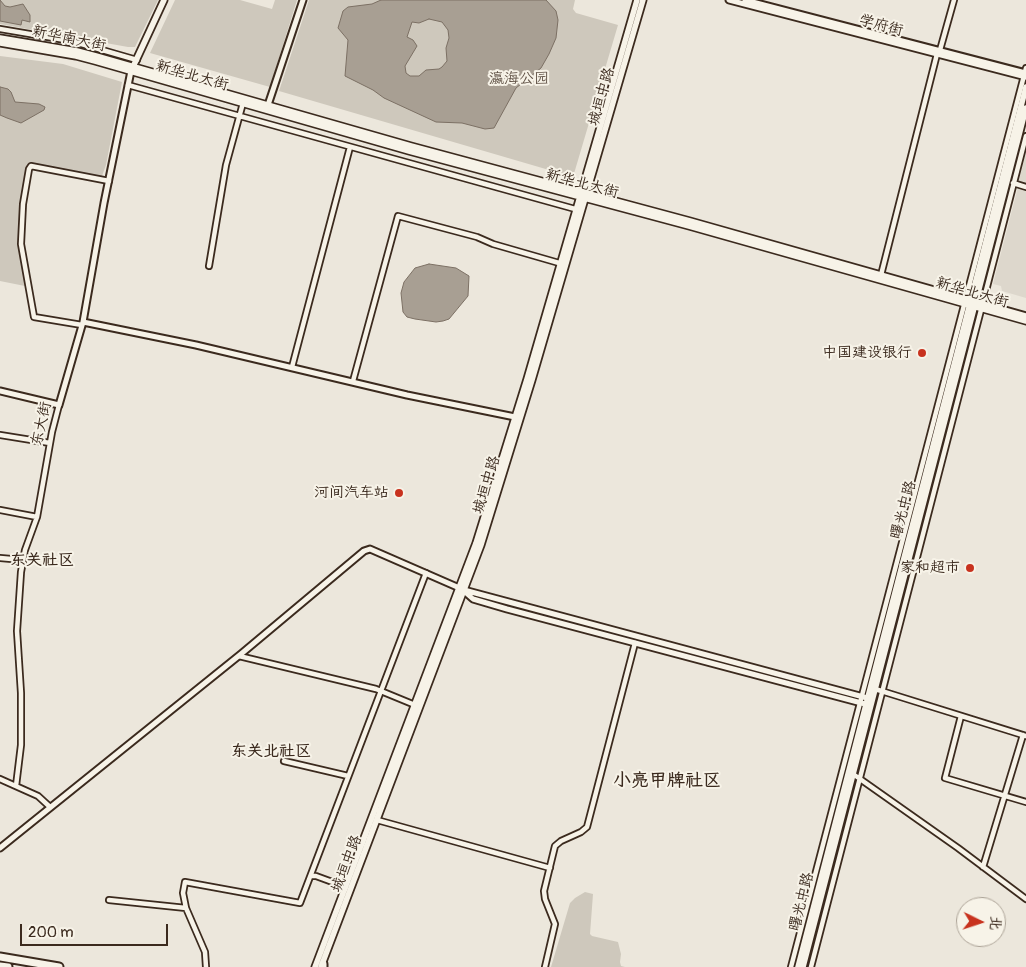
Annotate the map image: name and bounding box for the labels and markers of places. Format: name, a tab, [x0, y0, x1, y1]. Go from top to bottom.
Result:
place label: 中国建设银行	[822, 344, 912, 362]
marker: 中国建设银行	[916, 347, 928, 359]
place label: 河间汽车站	[314, 484, 389, 502]
marker: 河间汽车站	[393, 487, 405, 499]
place label: 家和超市	[900, 559, 960, 577]
marker: 家和超市	[964, 562, 976, 574]

